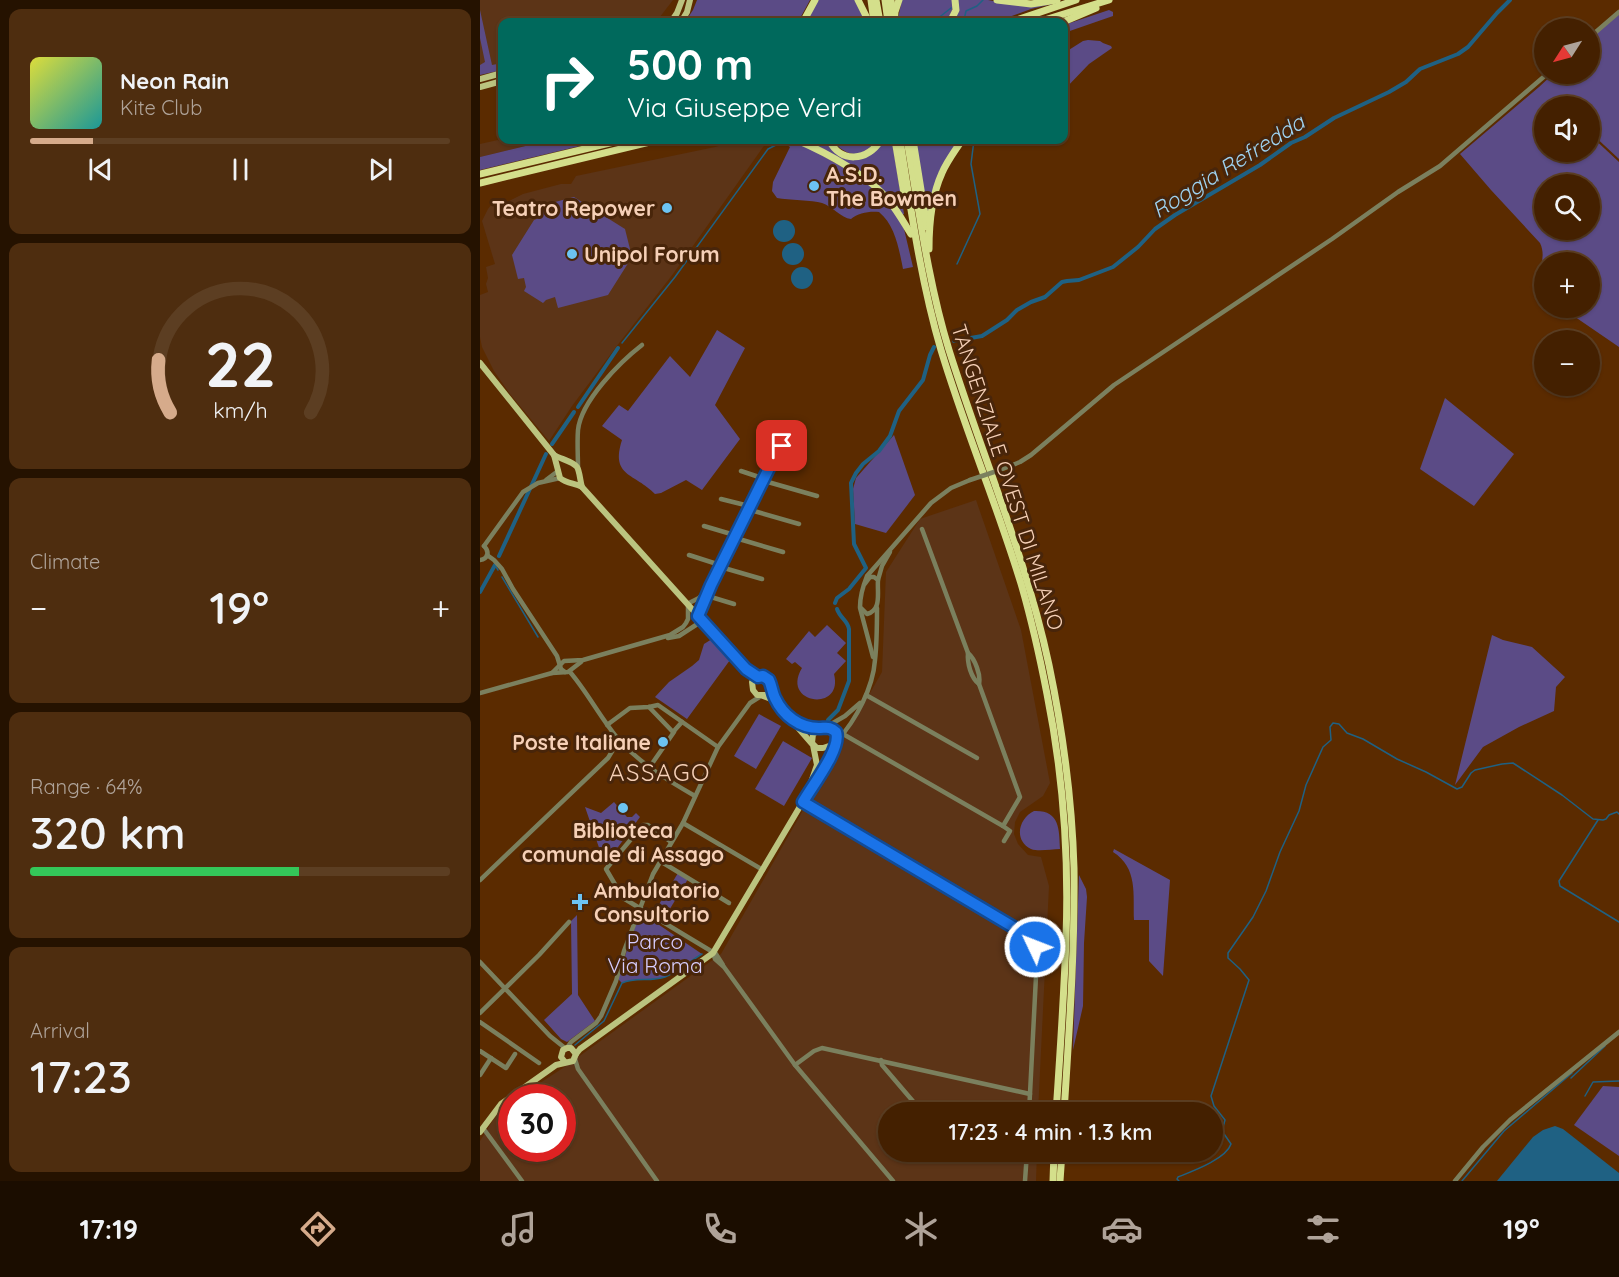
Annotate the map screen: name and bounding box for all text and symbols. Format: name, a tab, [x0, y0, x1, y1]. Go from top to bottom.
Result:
north arrow	[1534, 18, 1600, 84]
map controls	[1534, 18, 1600, 396]
text: 500 m	[627, 38, 753, 91]
icon: right	[528, 42, 606, 120]
text: Neon Rain	[120, 67, 229, 95]
text: Via Giuseppe Verdi	[627, 90, 862, 124]
text: Kite Club	[120, 95, 202, 120]
button: sound	[1534, 96, 1600, 162]
water label: Roggia Refredda	[1146, 107, 1311, 224]
icon: previous	[84, 153, 117, 186]
icon: pause	[224, 153, 257, 186]
icon: next	[364, 153, 397, 186]
place label: A.S.D. The Bowmen	[826, 161, 957, 211]
button: search	[1534, 174, 1600, 240]
marker: A.S.D. The Bowmen	[807, 179, 821, 193]
place label: Teatro Repower	[492, 195, 655, 221]
marker: Teatro Repower	[660, 201, 674, 215]
place label: Unipol Forum	[584, 241, 720, 267]
marker: Unipol Forum	[565, 247, 579, 261]
button: +	[1534, 252, 1600, 318]
street label: TANGENZIALE OVEST DI MILANO	[946, 321, 1070, 633]
text: 22	[204, 325, 276, 403]
button: −	[1534, 330, 1600, 396]
text: km/h	[213, 398, 267, 424]
pin	[756, 420, 807, 471]
icon: arrive	[765, 429, 798, 462]
text: Climate	[30, 549, 100, 574]
text: 19°	[210, 579, 269, 635]
text: −	[30, 587, 47, 628]
text: +	[431, 587, 450, 628]
place label: Poste Italiane	[512, 729, 651, 755]
marker: Poste Italiane	[656, 735, 670, 749]
district label: ASSAGO	[609, 757, 711, 787]
text: Range · 64%	[30, 774, 142, 799]
marker: Biblioteca comunale di Assago	[616, 801, 630, 815]
text: 320 km	[30, 804, 186, 860]
place label: Biblioteca comunale di Assago	[522, 817, 724, 867]
place label: Ambulatorio Consultorio	[594, 877, 720, 927]
marker: Ambulatorio Consultorio	[571, 893, 589, 911]
position arrow	[1003, 915, 1067, 979]
park label: Parco Via Roma	[607, 928, 703, 978]
text: Arrival	[30, 1018, 90, 1043]
text: 17:23	[30, 1048, 132, 1104]
speed limit sign: 30	[498, 1084, 576, 1162]
text: 17:23 · 4 min · 1.3 km	[948, 1118, 1153, 1146]
icon: directions	[297, 1208, 339, 1250]
icon: music	[498, 1208, 540, 1250]
icon: phone	[699, 1208, 741, 1250]
icon: climate	[900, 1208, 942, 1250]
icon: car	[1101, 1208, 1143, 1250]
icon: filters	[1302, 1208, 1344, 1250]
text: 17:19	[80, 1212, 138, 1246]
text: 19°	[1503, 1212, 1540, 1246]

